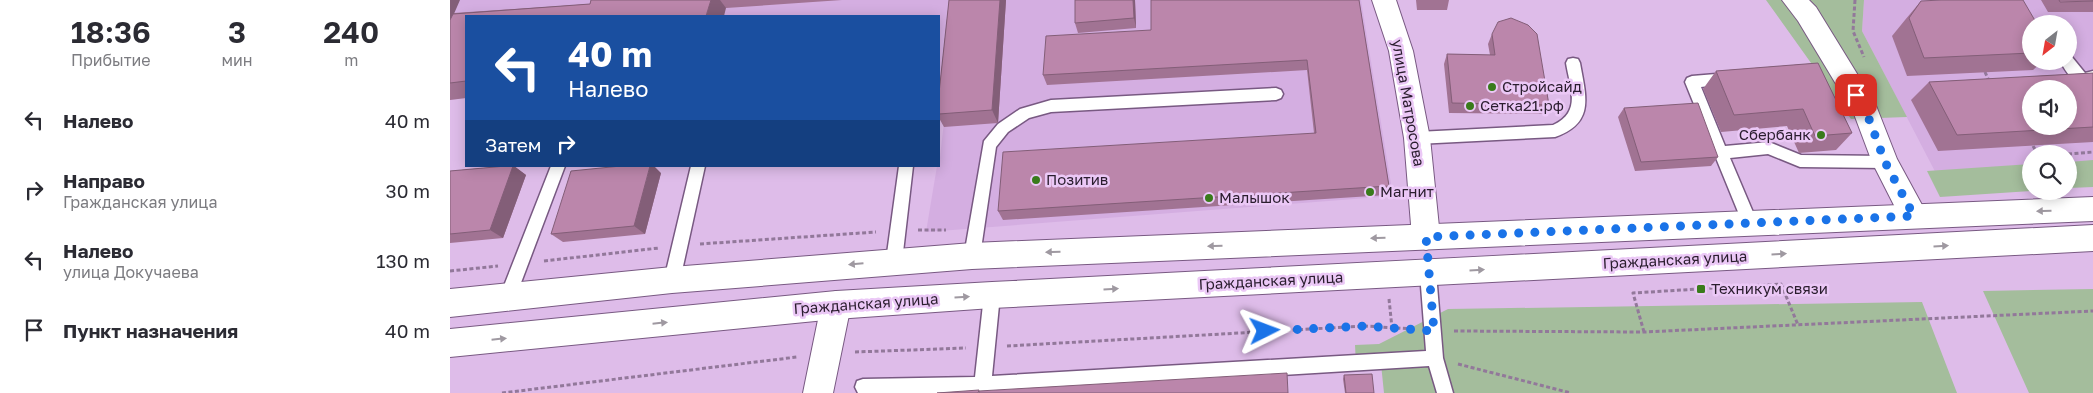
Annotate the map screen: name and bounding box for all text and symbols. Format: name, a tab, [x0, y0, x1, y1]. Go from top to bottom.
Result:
text: 18:36	[71, 14, 151, 50]
text: 3	[228, 14, 246, 50]
text: 240	[323, 14, 379, 50]
north arrow	[2022, 15, 2078, 70]
map controls	[2022, 15, 2077, 200]
text: 40 m	[568, 33, 652, 75]
icon: left	[485, 35, 550, 100]
street label: улица Матросова	[1389, 38, 1429, 168]
text: Прибытие	[71, 50, 151, 70]
text: мин	[222, 50, 253, 70]
text: m	[344, 50, 358, 70]
pin	[1835, 74, 1877, 116]
text: Налево	[568, 75, 648, 102]
place label: Стройсайд	[1502, 77, 1582, 95]
button: sound	[2022, 80, 2077, 135]
marker: Стройсайд	[1486, 81, 1498, 93]
icon: arrive	[1842, 81, 1870, 109]
place label: Сетка21.рф	[1480, 96, 1564, 114]
marker: Сетка21.рф	[1464, 100, 1476, 112]
icon: left	[20, 106, 48, 134]
text: Налево	[63, 109, 133, 132]
text: 40 m	[385, 109, 430, 132]
place label: Сбербанк	[1739, 125, 1811, 143]
marker: Сбербанк	[1815, 129, 1827, 141]
icon: right	[552, 130, 580, 158]
text: Затем	[485, 133, 542, 156]
button: search	[2022, 145, 2077, 200]
text: Направо	[63, 169, 145, 192]
place label: Позитив	[1046, 170, 1108, 188]
marker: Позитив	[1030, 174, 1042, 186]
icon: right	[20, 176, 48, 204]
text: 30 m	[386, 179, 430, 202]
place label: Магнит	[1380, 182, 1435, 200]
marker: Магнит	[1364, 186, 1376, 198]
place label: Малышок	[1219, 188, 1290, 206]
text: Гражданская улица	[63, 192, 217, 212]
marker: Малышок	[1203, 192, 1215, 204]
one-way arrow	[2036, 207, 2052, 215]
one-way arrow	[1369, 234, 1385, 242]
text: Налево	[63, 239, 133, 262]
one-way arrow	[1934, 241, 1950, 249]
one-way arrow	[1207, 242, 1223, 250]
icon: left	[20, 246, 48, 274]
street label: Гражданская улица	[1602, 246, 1748, 272]
text: 130 m	[376, 249, 430, 272]
one-way arrow	[1045, 249, 1061, 257]
one-way arrow	[1771, 250, 1787, 258]
one-way arrow	[848, 260, 864, 268]
text: улица Докучаева	[63, 262, 199, 282]
one-way arrow	[1469, 266, 1485, 274]
street label: Гражданская улица	[1198, 267, 1344, 293]
place label: Техникум связи	[1711, 279, 1828, 297]
marker: Техникум связи	[1695, 283, 1707, 295]
one-way arrow	[1103, 285, 1119, 293]
street label: Гражданская улица	[793, 289, 939, 317]
one-way arrow	[954, 293, 970, 301]
position arrow	[1238, 304, 1290, 356]
icon: arrive	[20, 316, 48, 344]
one-way arrow	[653, 318, 669, 326]
text: Пункт назначения	[63, 319, 238, 342]
text: 40 m	[385, 319, 430, 342]
one-way arrow	[491, 334, 507, 342]

